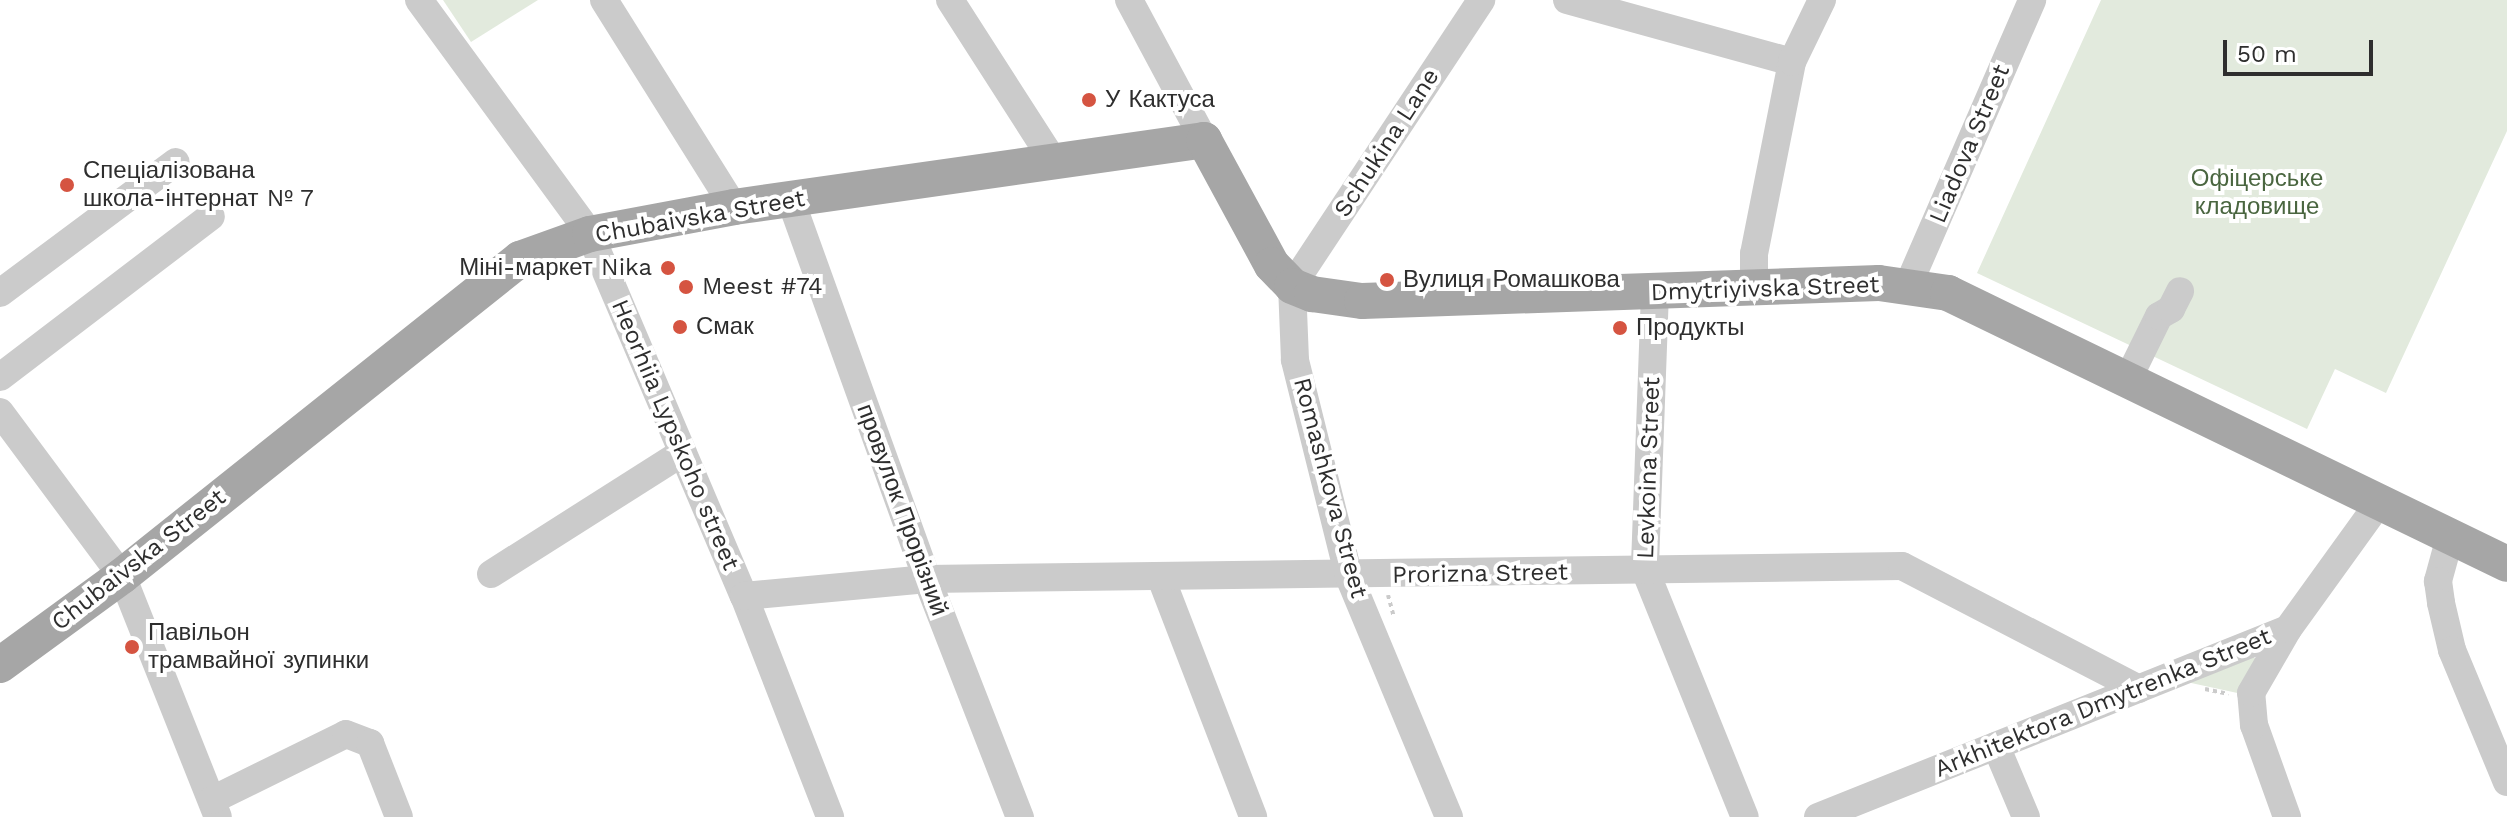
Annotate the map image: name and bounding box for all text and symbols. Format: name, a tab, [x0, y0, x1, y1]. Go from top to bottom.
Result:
scale bar	[2227, 24, 2377, 74]
text: 50 m	[2237, 40, 2297, 68]
street label: Liadova Street	[1924, 60, 2016, 228]
street label: Schukina Lane	[1328, 63, 1446, 223]
place label: У Кактуса	[1105, 86, 1215, 114]
marker: У Кактуса	[1080, 91, 1098, 109]
place label: Спеціалізована школа-інтернат № 7	[83, 157, 315, 213]
park label: Офіцерське кладовище	[2191, 165, 2323, 221]
marker: Спеціалізована школа-інтернат № 7	[58, 176, 76, 194]
street label: Chubaivska Street	[592, 184, 808, 250]
place label: Міні-маркет Nika	[459, 254, 652, 282]
marker: Міні-маркет Nika	[659, 259, 677, 277]
place label: Вулиця Ромашкова	[1403, 266, 1620, 294]
marker: Вулиця Ромашкова	[1378, 271, 1396, 289]
street label: Dmytriyivska Street	[1650, 271, 1880, 307]
place label: Meest #74	[702, 273, 823, 301]
marker: Meest #74	[677, 278, 695, 296]
street label: Heorhiia Lypskoho street	[605, 295, 745, 575]
place label: Смак	[696, 313, 754, 341]
place label: Продукты	[1636, 314, 1744, 342]
marker: Смак	[671, 318, 689, 336]
marker: Продукты	[1611, 319, 1629, 337]
street label: Romashkova Street	[1287, 374, 1373, 602]
street label: Levkoina Street	[1631, 376, 1667, 560]
street label: провулок Прорізний	[850, 400, 954, 620]
street label: Chubaivska Street	[46, 483, 232, 637]
street label: Prorizna Street	[1392, 558, 1568, 590]
place label: Павільон трамвайної зупинки	[148, 619, 369, 675]
street label: Arkhitektora Dmytrenka Street	[1930, 622, 2276, 784]
marker: Павільон трамвайної зупинки	[123, 638, 141, 656]

